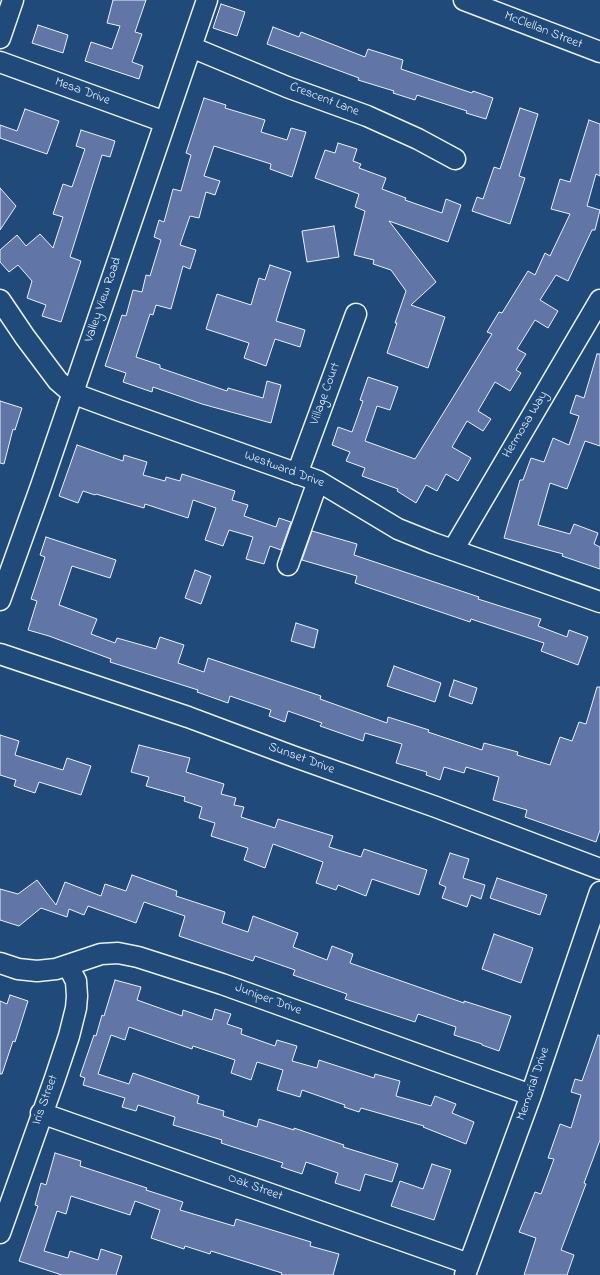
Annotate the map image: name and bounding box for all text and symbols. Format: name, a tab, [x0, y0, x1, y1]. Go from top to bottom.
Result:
street label: McClellan Street	[502, 9, 584, 53]
street label: Mesa Drive	[52, 75, 112, 109]
street label: Crescent Lane	[287, 80, 361, 120]
street label: Valley View Road	[82, 255, 126, 345]
street label: Village Court	[308, 361, 344, 427]
street label: Hermosa Way	[500, 389, 552, 461]
street label: Westward Drive	[242, 448, 326, 492]
street label: Sunset Drive	[266, 740, 336, 778]
street label: Juniper Drive	[233, 981, 303, 1019]
street label: Memorial Drive	[514, 1045, 554, 1123]
street label: Iris Street	[30, 1073, 62, 1127]
street label: Oak Street	[225, 1171, 285, 1205]

